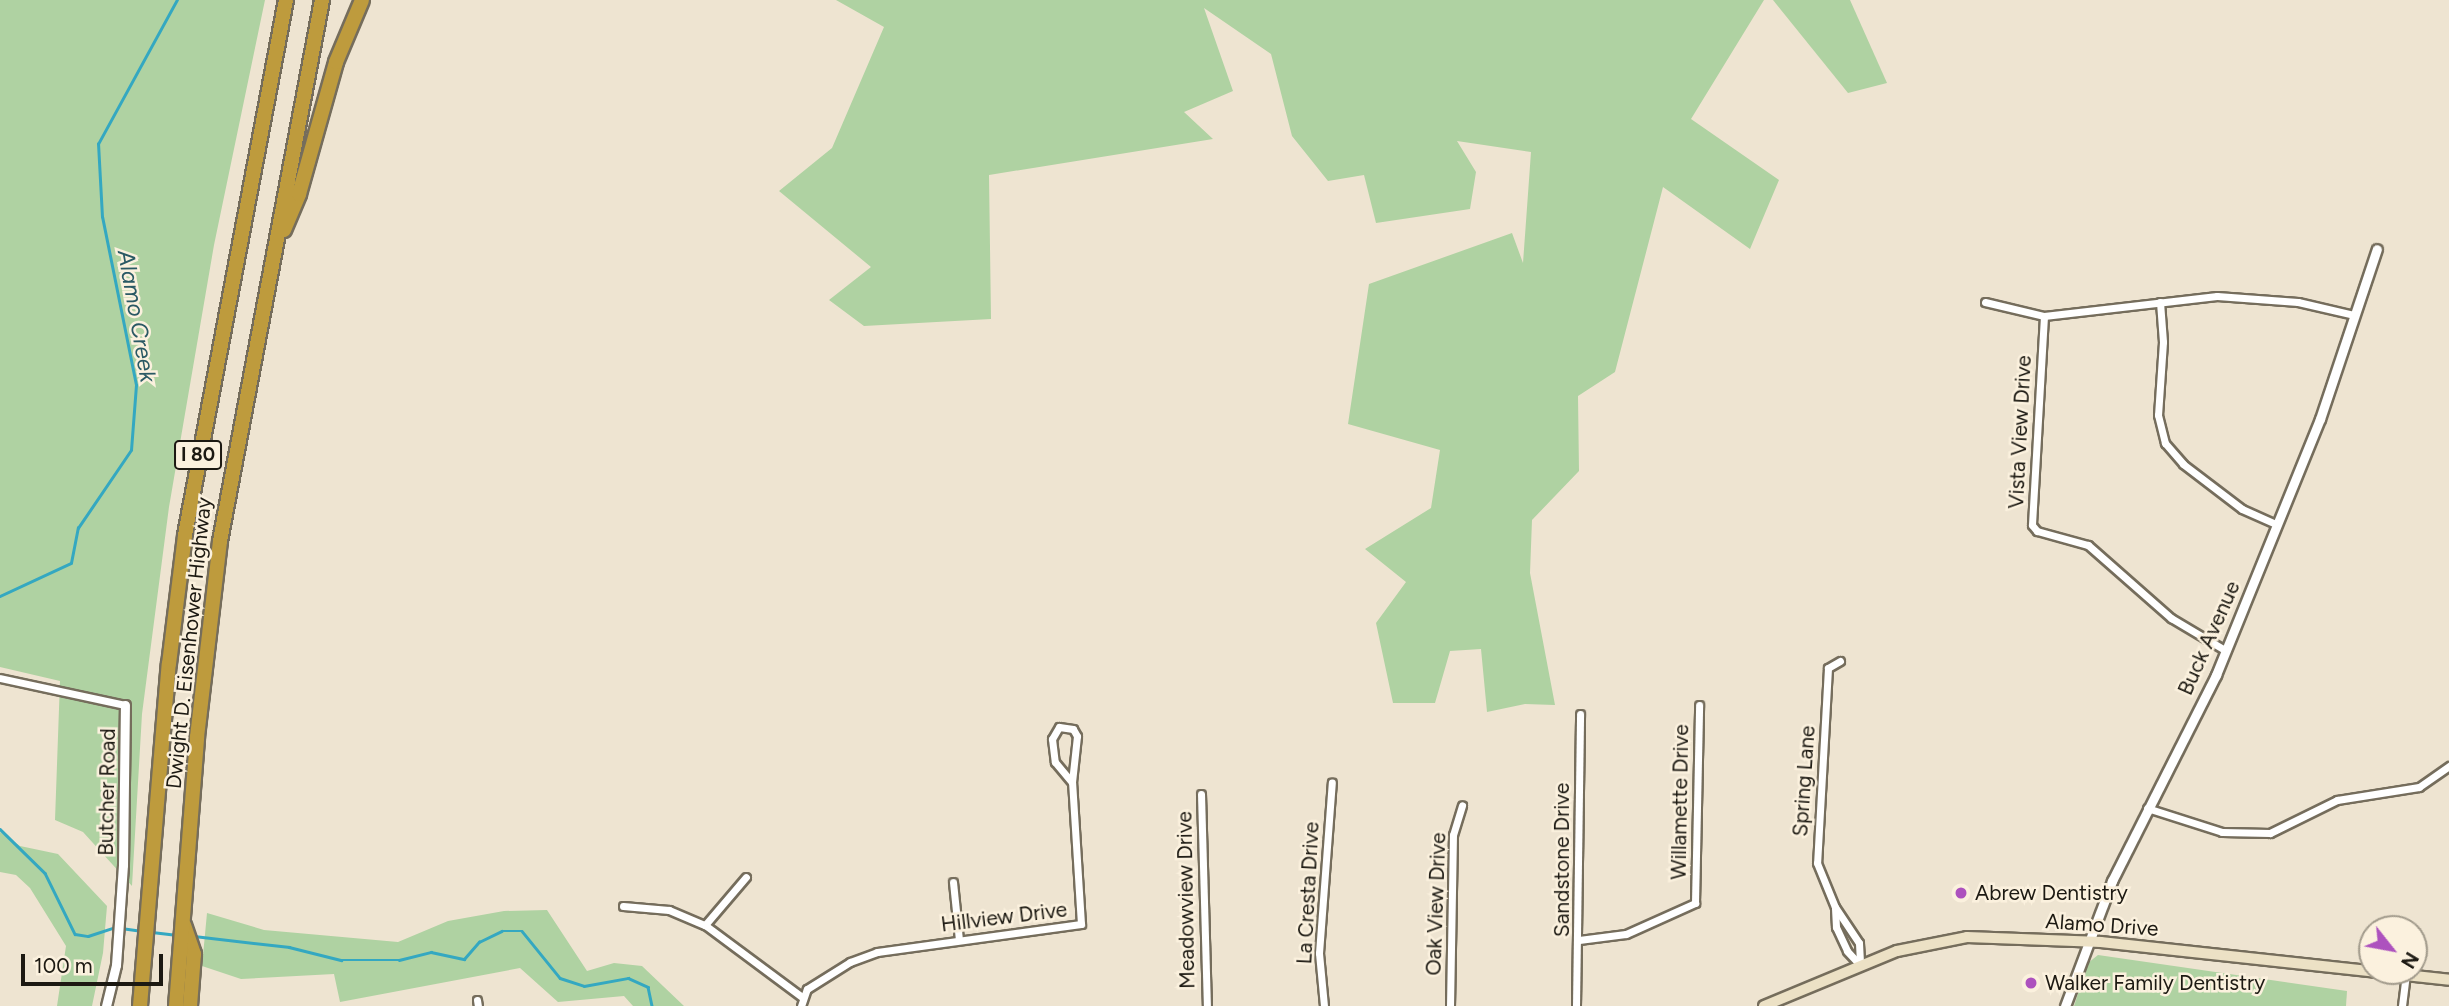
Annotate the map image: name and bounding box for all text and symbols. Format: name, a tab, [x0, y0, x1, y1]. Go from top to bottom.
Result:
water label: Alamo Creek	[112, 248, 162, 384]
street label: Vista View Drive	[2003, 355, 2037, 509]
road number: I 80	[174, 440, 222, 470]
street label: Dwight D. Eisenhower Highway	[161, 496, 217, 790]
street label: Buck Avenue	[2173, 577, 2245, 699]
street label: Willamette Drive	[1666, 724, 1694, 880]
street label: Spring Lane	[1788, 725, 1820, 837]
street label: Butcher Road	[93, 728, 121, 856]
street label: Sandstone Drive	[1549, 783, 1575, 937]
street label: Meadowview Drive	[1172, 811, 1200, 989]
street label: La Cresta Drive	[1292, 821, 1324, 965]
street label: Oak View Drive	[1421, 832, 1451, 976]
place label: Abrew Dentistry	[1975, 880, 2128, 906]
marker: Abrew Dentistry	[1953, 885, 1969, 901]
street label: Hillview Drive	[939, 897, 1069, 937]
street label: Alamo Drive	[2045, 908, 2159, 942]
north arrow	[2358, 915, 2428, 985]
scale bar	[24, 940, 166, 984]
text: N	[2396, 948, 2423, 972]
text: 100 m	[34, 953, 93, 978]
place label: Walker Family Dentistry	[2045, 970, 2265, 996]
marker: Walker Family Dentistry	[2023, 975, 2039, 991]

